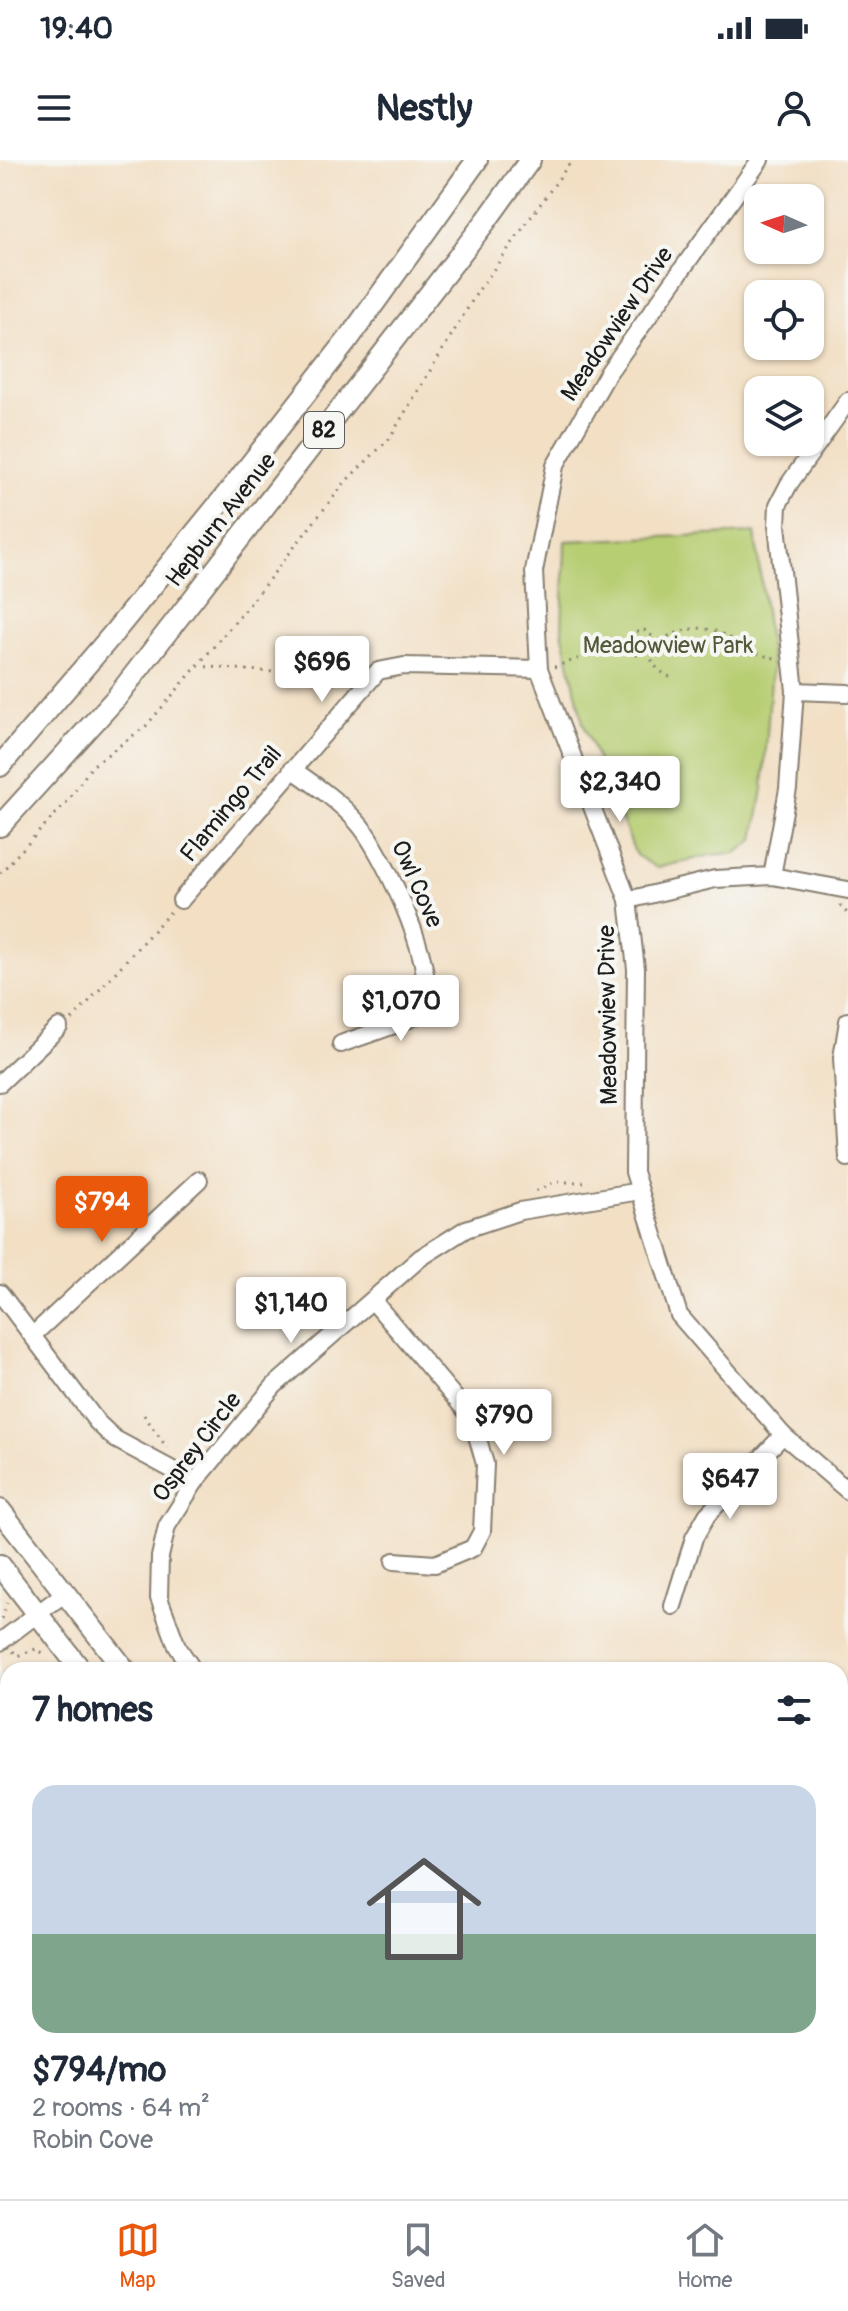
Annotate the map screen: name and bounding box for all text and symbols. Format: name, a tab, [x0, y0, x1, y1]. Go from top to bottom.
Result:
text: 19:40	[40, 10, 113, 47]
icon: menu	[32, 86, 76, 130]
text: Nestly	[376, 86, 472, 131]
icon: person	[772, 86, 816, 130]
north arrow	[744, 184, 824, 264]
map controls	[744, 184, 824, 456]
street label: Meadowview Drive	[555, 241, 679, 407]
button: locate	[744, 280, 824, 360]
button: layers	[744, 376, 824, 456]
road number: 82	[304, 412, 344, 448]
street label: Hepburn Avenue	[160, 447, 283, 593]
park label: Meadowview Park	[583, 631, 753, 660]
pin: $696	[275, 636, 369, 704]
text: $696	[293, 646, 351, 678]
street label: Flamingo Trail	[174, 740, 288, 868]
pin: $2,340	[555, 756, 685, 824]
text: $2,340	[579, 766, 661, 798]
street label: Owl Cove	[385, 836, 449, 932]
street label: Meadowview Drive	[592, 925, 624, 1105]
pin: $1,070	[336, 975, 466, 1043]
text: $1,070	[361, 985, 441, 1017]
pin: $794	[55, 1176, 149, 1244]
text: $794	[74, 1186, 130, 1218]
pin: $1,140	[226, 1277, 356, 1345]
text: $1,140	[254, 1287, 328, 1319]
street label: Osprey Circle	[146, 1386, 248, 1508]
pin: $790	[457, 1389, 551, 1457]
text: $790	[475, 1399, 534, 1431]
pin: $647	[683, 1453, 777, 1521]
text: $647	[701, 1463, 759, 1495]
icon: filters	[772, 1688, 816, 1732]
text: 7 homes	[32, 1689, 153, 1732]
icon: home	[352, 1837, 496, 1981]
text: $794/mo	[32, 2049, 166, 2092]
text: 2 rooms · 64 m²	[32, 2092, 210, 2124]
text: Robin Cove	[32, 2124, 153, 2156]
tab: Map	[116, 2218, 160, 2294]
tab: Saved	[391, 2218, 446, 2294]
tab: Home	[677, 2218, 732, 2294]

